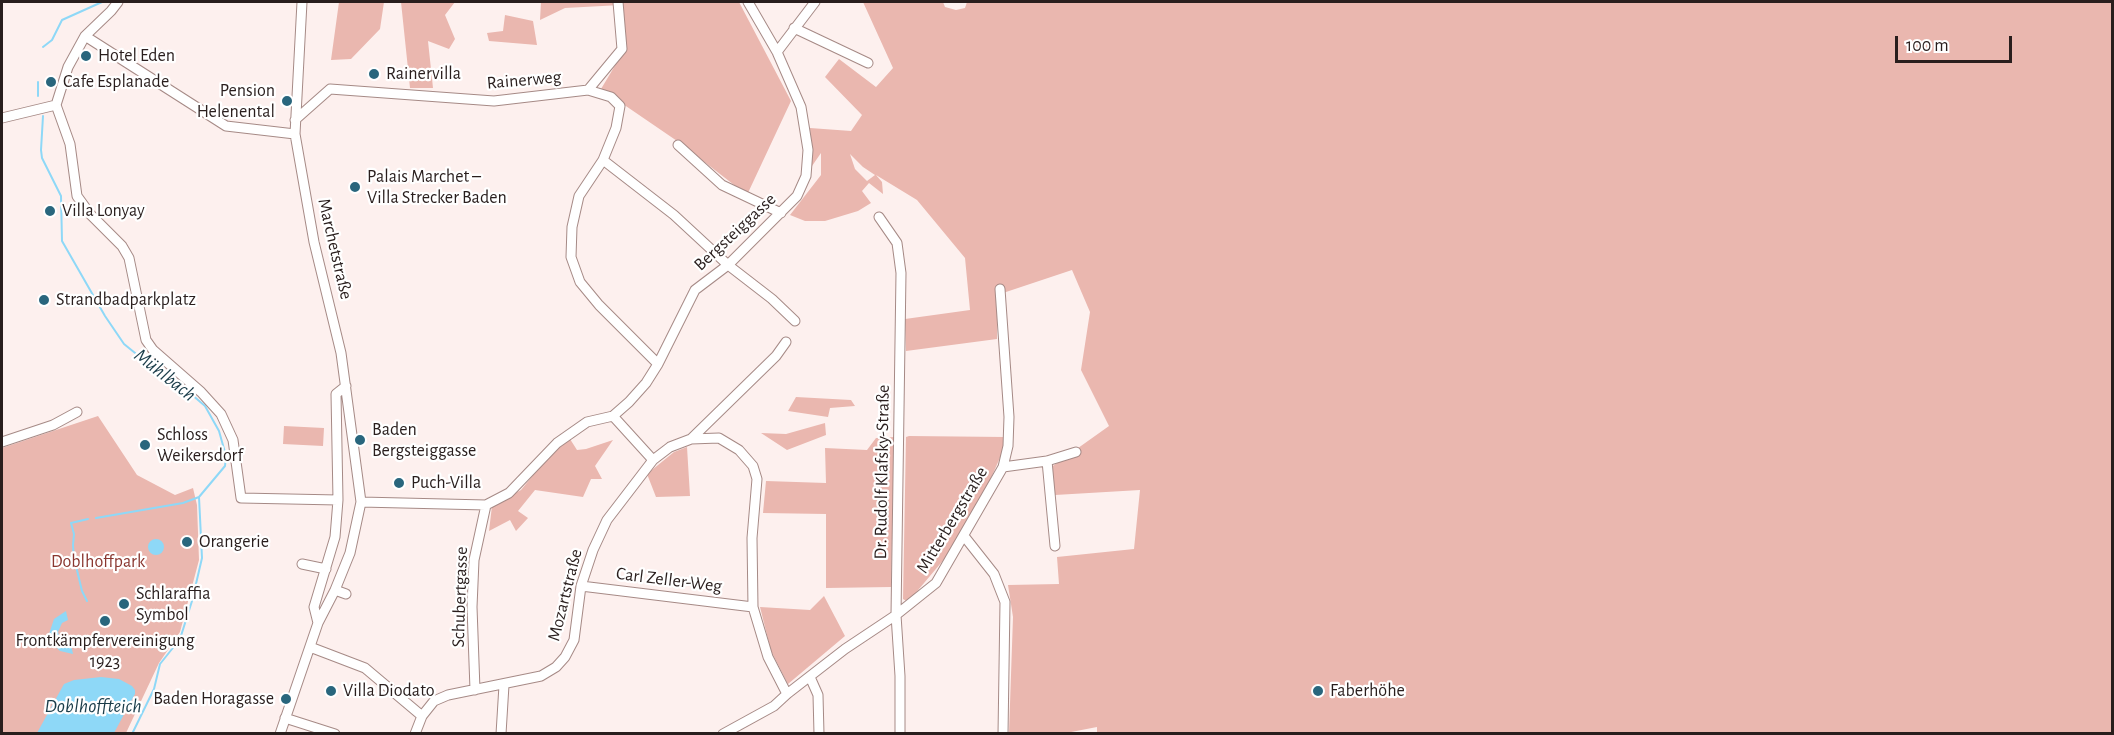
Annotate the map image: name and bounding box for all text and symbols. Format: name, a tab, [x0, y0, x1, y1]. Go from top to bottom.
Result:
scale bar	[1898, 24, 2015, 62]
text: 100 m	[1906, 37, 1949, 55]
place label: Hotel Eden	[98, 45, 175, 67]
marker: Hotel Eden	[79, 49, 93, 63]
place label: Rainervilla	[386, 63, 461, 85]
street label: Rainerweg	[486, 66, 562, 94]
marker: Rainervilla	[367, 67, 381, 81]
place label: Cafe Esplanade	[63, 71, 169, 93]
marker: Cafe Esplanade	[44, 75, 58, 89]
place label: Pension Helenental	[197, 80, 275, 122]
marker: Pension Helenental	[280, 94, 294, 108]
place label: Palais Marchet – Villa Strecker Baden	[367, 166, 507, 208]
marker: Palais Marchet – Villa Strecker Baden	[348, 180, 362, 194]
street label: Bergsteiggasse	[689, 189, 781, 275]
street label: Marchetstraße	[313, 196, 357, 302]
place label: Villa Lonyay	[62, 200, 145, 222]
marker: Villa Lonyay	[43, 204, 57, 218]
place label: Strandbadparkplatz	[56, 289, 196, 311]
marker: Strandbadparkplatz	[37, 293, 51, 307]
water label: Mühlbach	[129, 343, 201, 407]
street label: Dr. Rudolf Klafsky-Straße	[870, 384, 894, 560]
place label: Baden Bergsteiggasse	[372, 419, 476, 462]
place label: Schloss Weikersdorf	[157, 424, 243, 466]
marker: Baden Bergsteiggasse	[353, 433, 367, 447]
marker: Schloss Weikersdorf	[138, 438, 152, 452]
street label: Mitterbergstraße	[912, 463, 992, 577]
place label: Puch-Villa	[411, 472, 481, 494]
marker: Puch-Villa	[392, 476, 406, 490]
place label: Orangerie	[199, 531, 269, 553]
marker: Orangerie	[180, 535, 194, 549]
street label: Schubertgasse	[447, 546, 473, 648]
street label: Mozartstraße	[543, 547, 587, 643]
park label: Doblhoffpark	[51, 551, 145, 573]
street label: Carl Zeller-Weg	[615, 563, 723, 597]
place label: Schlaraffia Symbol	[136, 583, 211, 626]
marker: Schlaraffia Symbol	[117, 597, 131, 611]
marker: Frontkämpfervereinigung 1923	[98, 614, 112, 628]
place label: Frontkämpfervereinigung 1923	[16, 630, 194, 672]
place label: Villa Diodato	[343, 680, 434, 702]
place label: Faberhöhe	[1330, 680, 1405, 702]
marker: Villa Diodato	[324, 684, 338, 698]
marker: Faberhöhe	[1311, 684, 1325, 698]
place label: Baden Horagasse	[153, 688, 274, 710]
marker: Baden Horagasse	[279, 692, 293, 706]
water label: Doblhoffteich	[44, 694, 142, 718]

